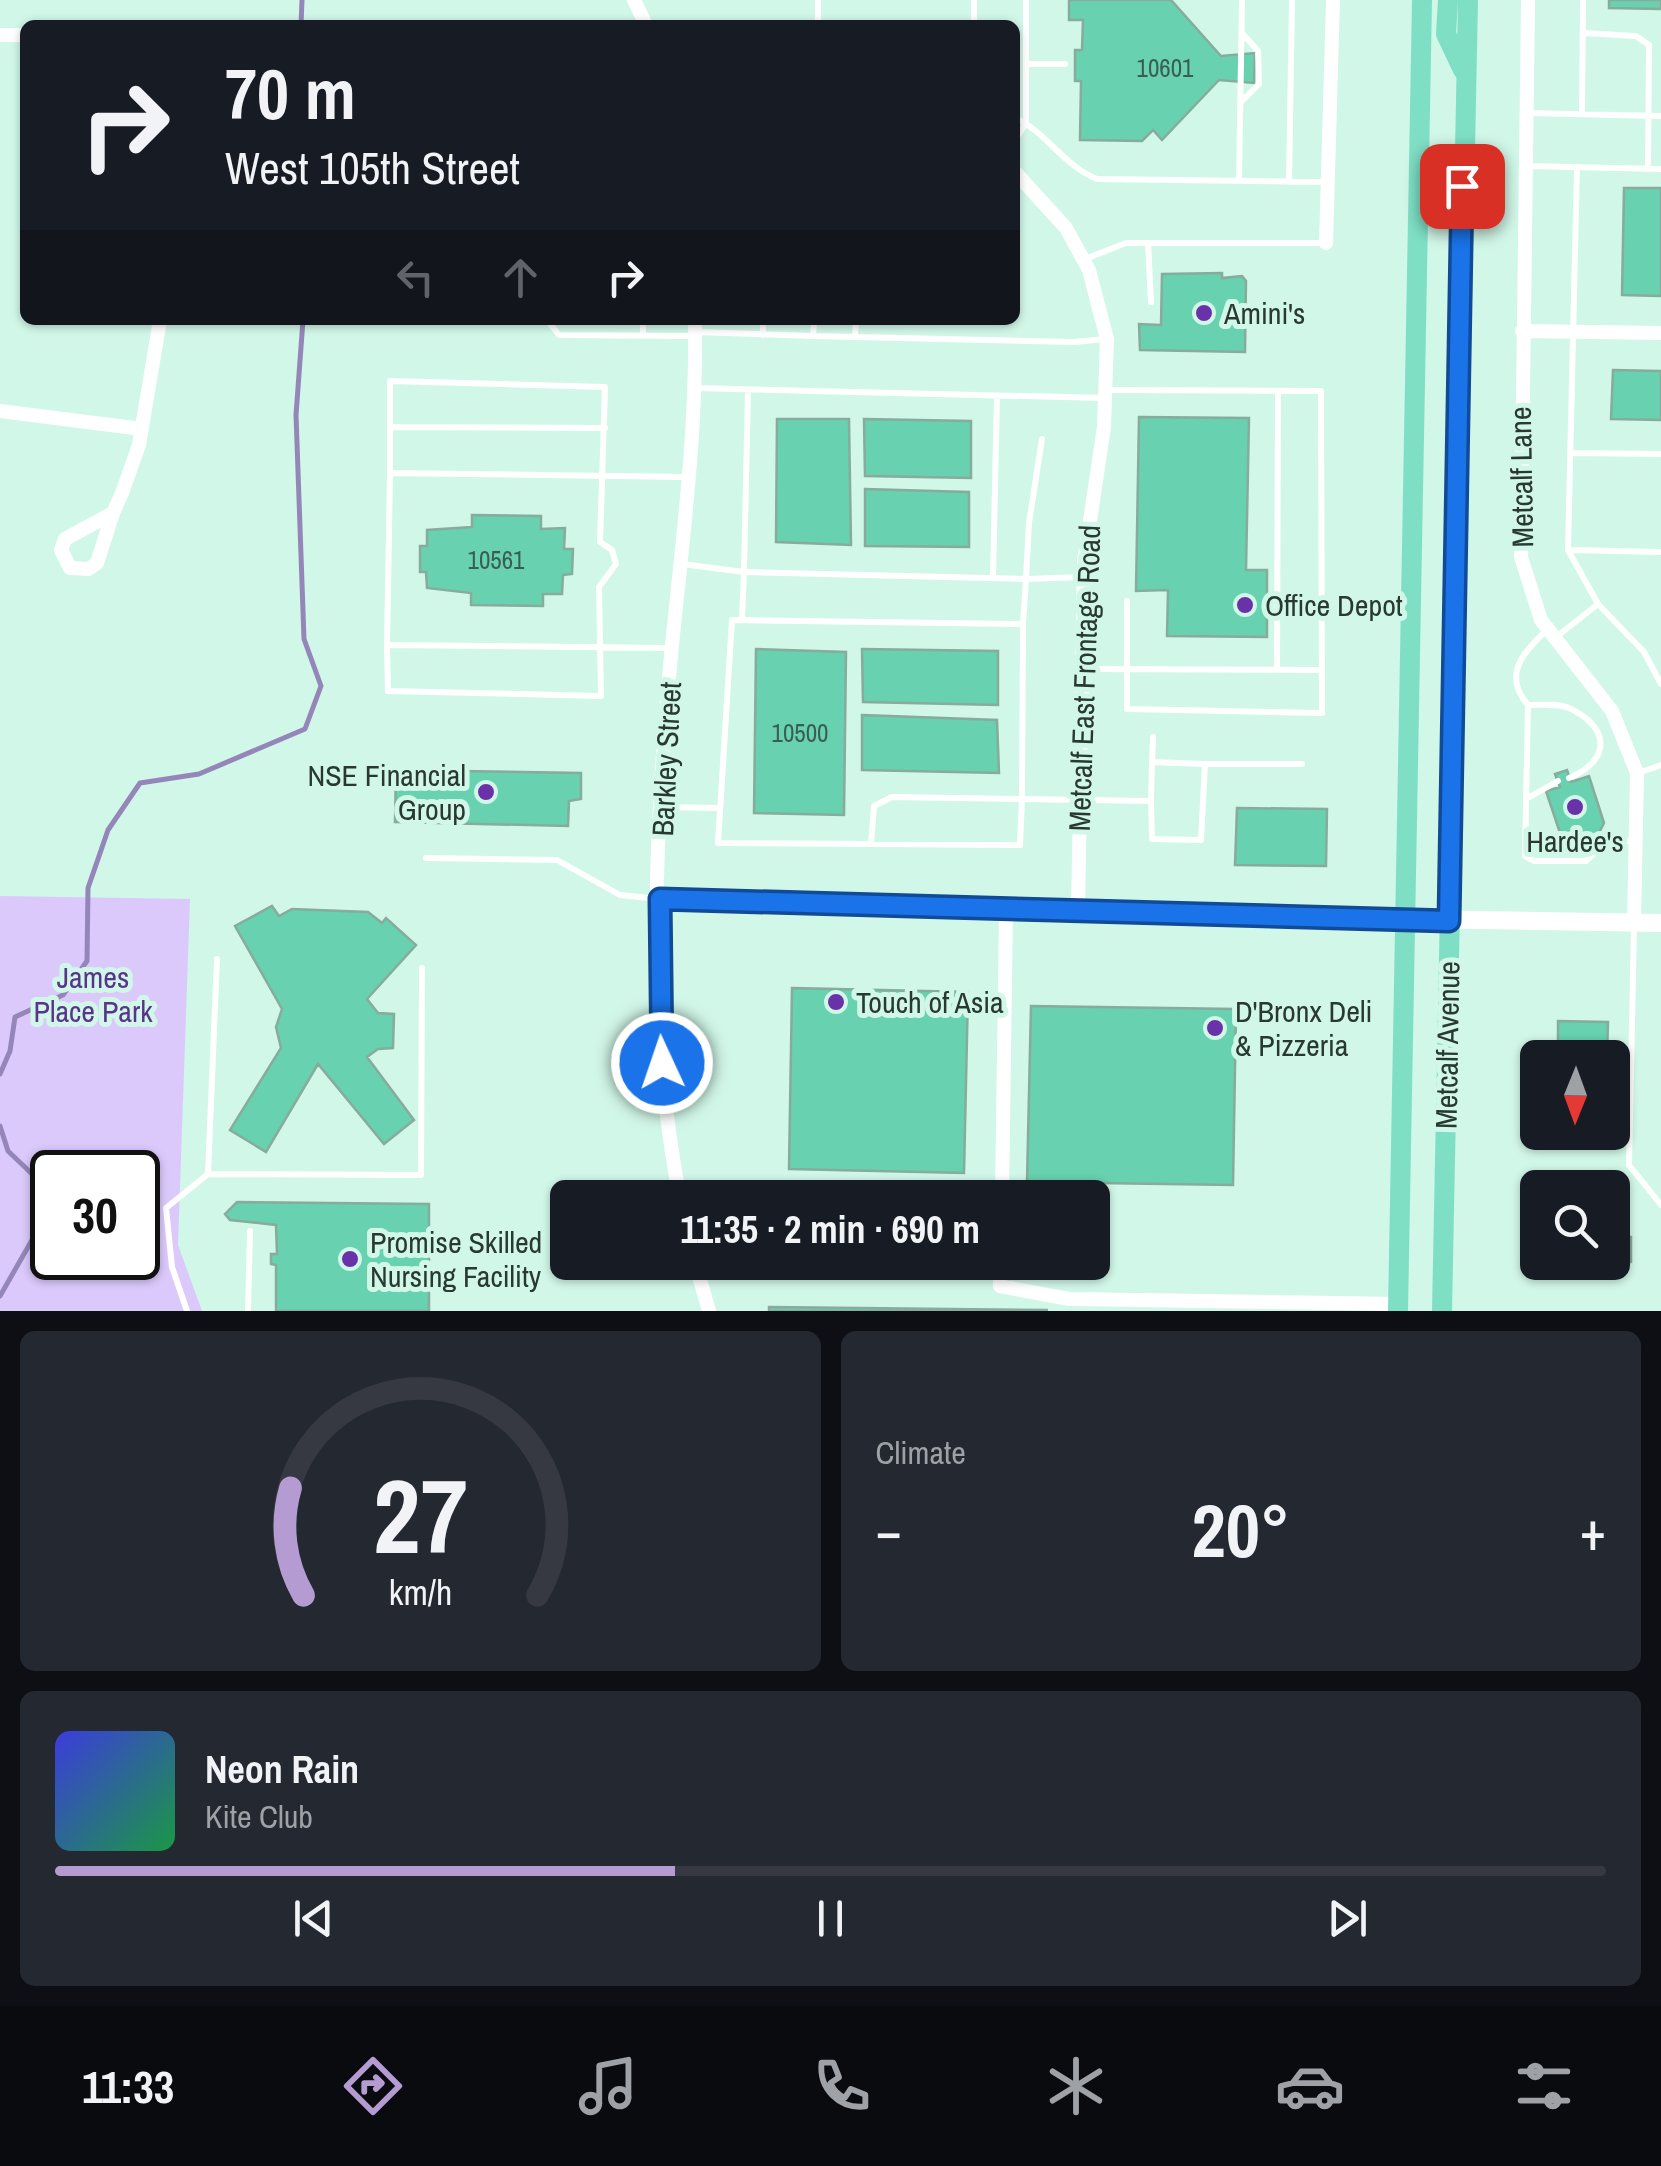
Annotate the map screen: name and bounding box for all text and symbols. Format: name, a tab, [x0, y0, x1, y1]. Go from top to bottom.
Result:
text: 70 m	[225, 47, 356, 141]
house number: 10601	[1136, 51, 1194, 85]
icon: right	[60, 60, 190, 190]
text: West 105th Street	[225, 137, 520, 198]
pin	[1420, 144, 1505, 229]
icon: arrive	[1435, 159, 1490, 214]
icon: left	[388, 250, 443, 305]
icon: ahead	[493, 250, 548, 305]
icon: right	[598, 250, 653, 305]
place label: Amini's	[1223, 293, 1305, 333]
marker: Amini's	[1193, 302, 1215, 324]
street label: Metcalf Lane	[1500, 406, 1542, 548]
street label: Metcalf East Frontage Road	[1059, 524, 1109, 832]
house number: 10561	[467, 543, 525, 577]
place label: Office Depot	[1265, 585, 1403, 625]
marker: Office Depot	[1234, 594, 1256, 616]
street label: Barkley Street	[642, 681, 690, 837]
house number: 10500	[771, 716, 829, 750]
place label: NSE Financial Group	[307, 755, 466, 829]
marker: NSE Financial Group	[475, 781, 497, 803]
marker: Hardee's	[1564, 796, 1586, 818]
place label: Hardee's	[1526, 821, 1624, 861]
park label: James Place Park	[34, 957, 153, 1031]
street label: Metcalf Avenue	[1426, 961, 1468, 1129]
place label: Touch of Asia	[856, 982, 1004, 1022]
marker: Touch of Asia	[825, 991, 847, 1013]
place label: D'Bronx Deli & Pizzeria	[1235, 991, 1372, 1065]
position arrow	[610, 1011, 714, 1115]
marker: D'Bronx Deli & Pizzeria	[1204, 1017, 1226, 1039]
north arrow	[1520, 1040, 1630, 1150]
map controls	[1520, 1040, 1630, 1280]
speed limit sign: 30	[30, 1150, 160, 1280]
button: search	[1520, 1170, 1630, 1280]
text: 11:35 · 2 min · 690 m	[680, 1204, 980, 1255]
place label: Promise Skilled Nursing Facility	[370, 1222, 542, 1296]
marker: Promise Skilled Nursing Facility	[339, 1248, 361, 1270]
text: Climate	[876, 1431, 966, 1474]
text: 27	[373, 1445, 468, 1585]
text: 20°	[1192, 1479, 1290, 1580]
text: −	[876, 1493, 902, 1567]
text: +	[1580, 1493, 1606, 1567]
text: km/h	[388, 1568, 452, 1616]
text: Neon Rain	[205, 1744, 359, 1795]
text: Kite Club	[205, 1795, 313, 1838]
icon: previous	[286, 1891, 341, 1946]
icon: pause	[803, 1891, 858, 1946]
icon: next	[1320, 1891, 1375, 1946]
icon: directions	[338, 2051, 408, 2121]
icon: music	[573, 2051, 643, 2121]
icon: phone	[807, 2051, 877, 2121]
icon: climate	[1041, 2051, 1111, 2121]
icon: car	[1275, 2051, 1345, 2121]
icon: filters	[1509, 2051, 1579, 2121]
text: 11:33	[82, 2056, 174, 2117]

